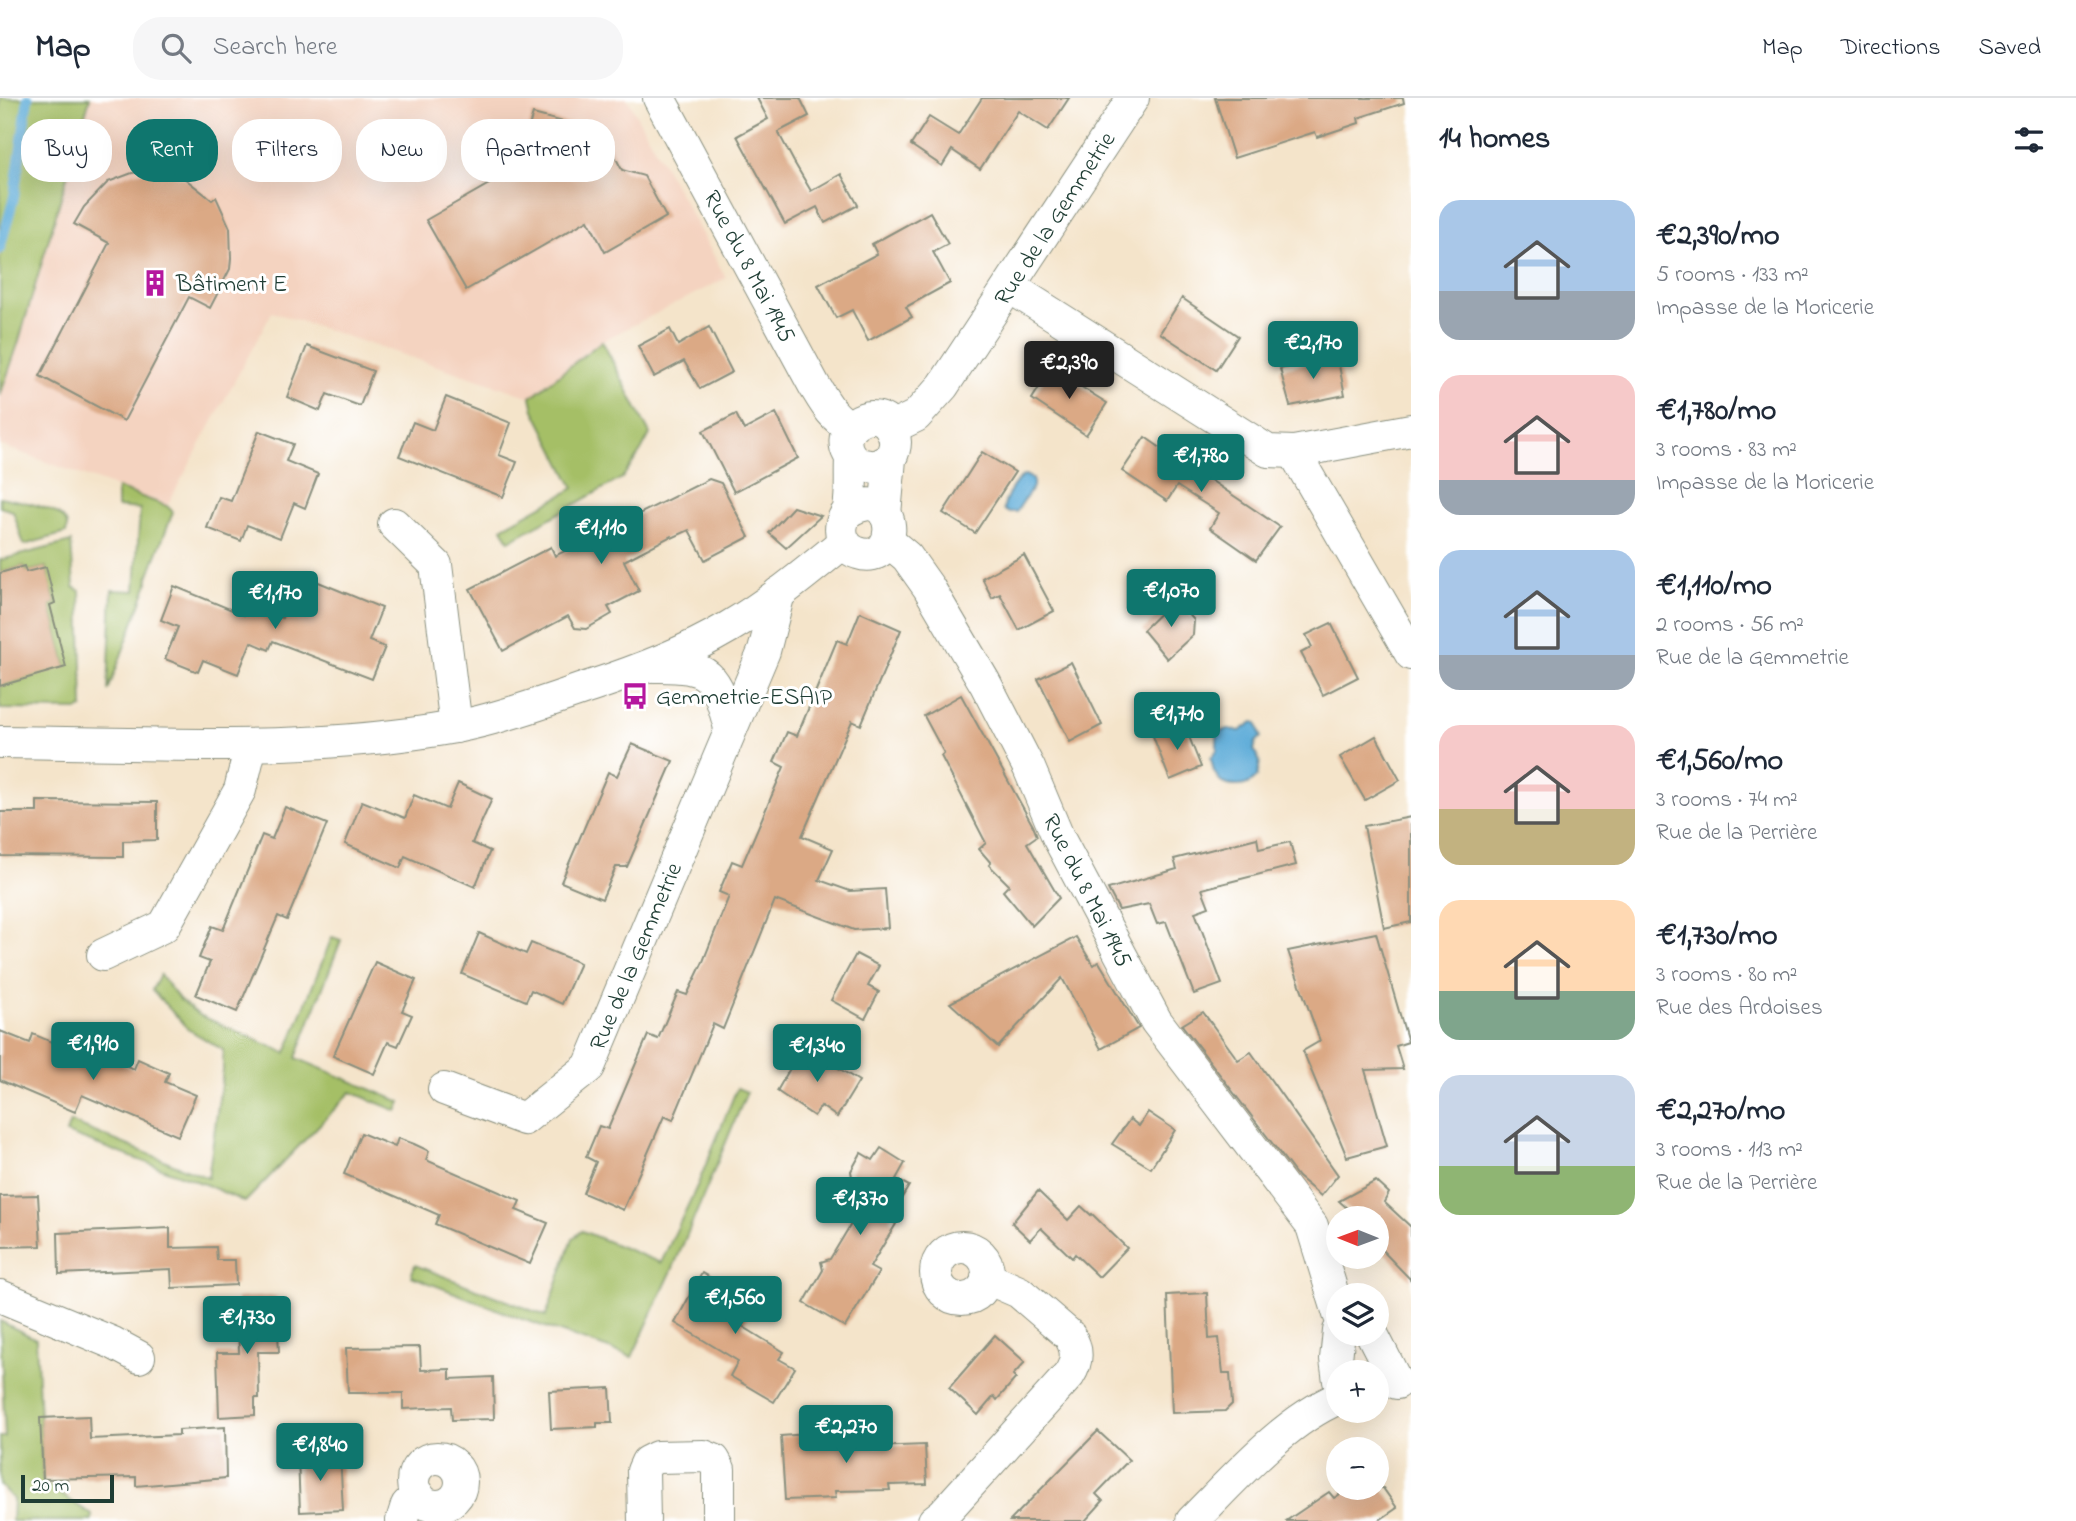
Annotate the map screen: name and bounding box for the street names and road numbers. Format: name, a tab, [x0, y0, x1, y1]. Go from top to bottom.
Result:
street label: Rue de la Gemmetrie	[987, 125, 1126, 313]
street label: Rue du 8 Mai 1945	[693, 185, 803, 350]
street label: Rue du 8 Mai 1945	[1032, 808, 1140, 974]
street label: Rue de la Gemmetrie	[582, 857, 693, 1056]

